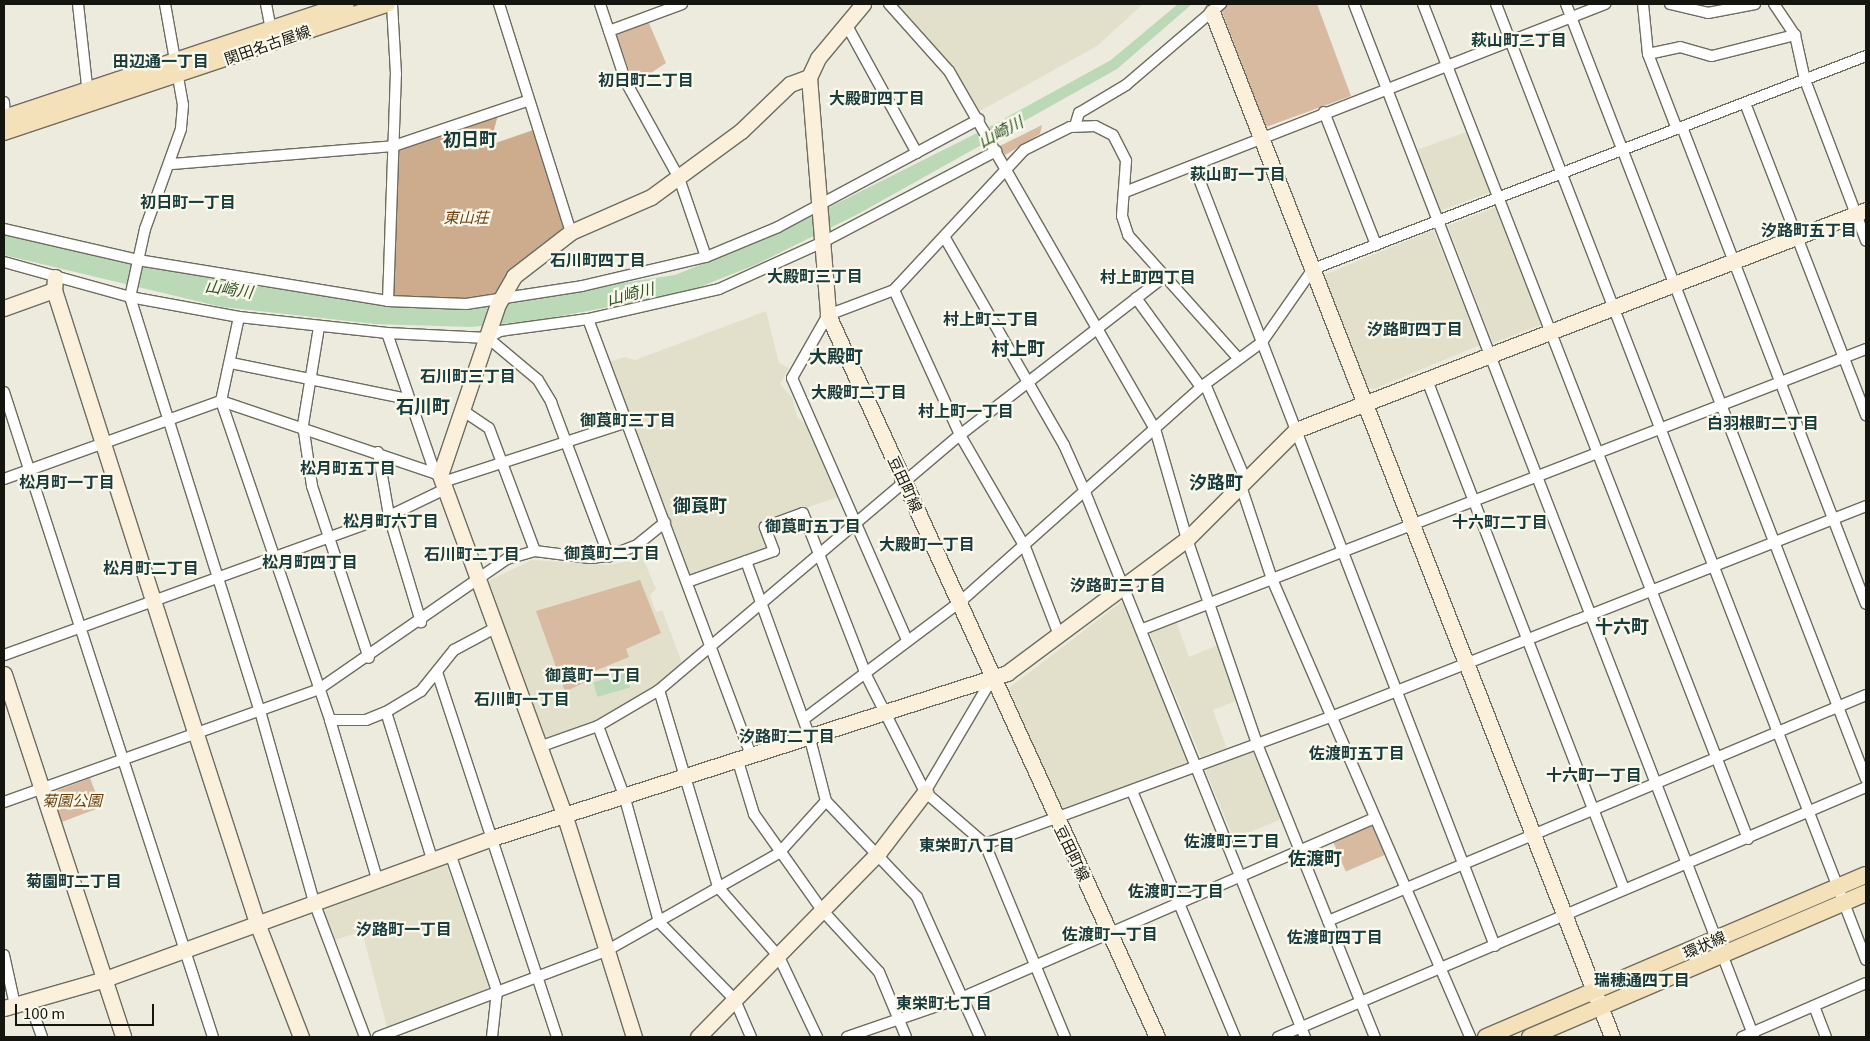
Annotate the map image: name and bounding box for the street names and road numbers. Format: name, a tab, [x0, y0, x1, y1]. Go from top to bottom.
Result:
street label: 関田名古屋線	[222, 21, 312, 67]
street label: 豆田町線	[885, 453, 927, 515]
street label: 豆田町線	[1052, 822, 1094, 884]
street label: 環状線	[1680, 927, 1728, 961]

